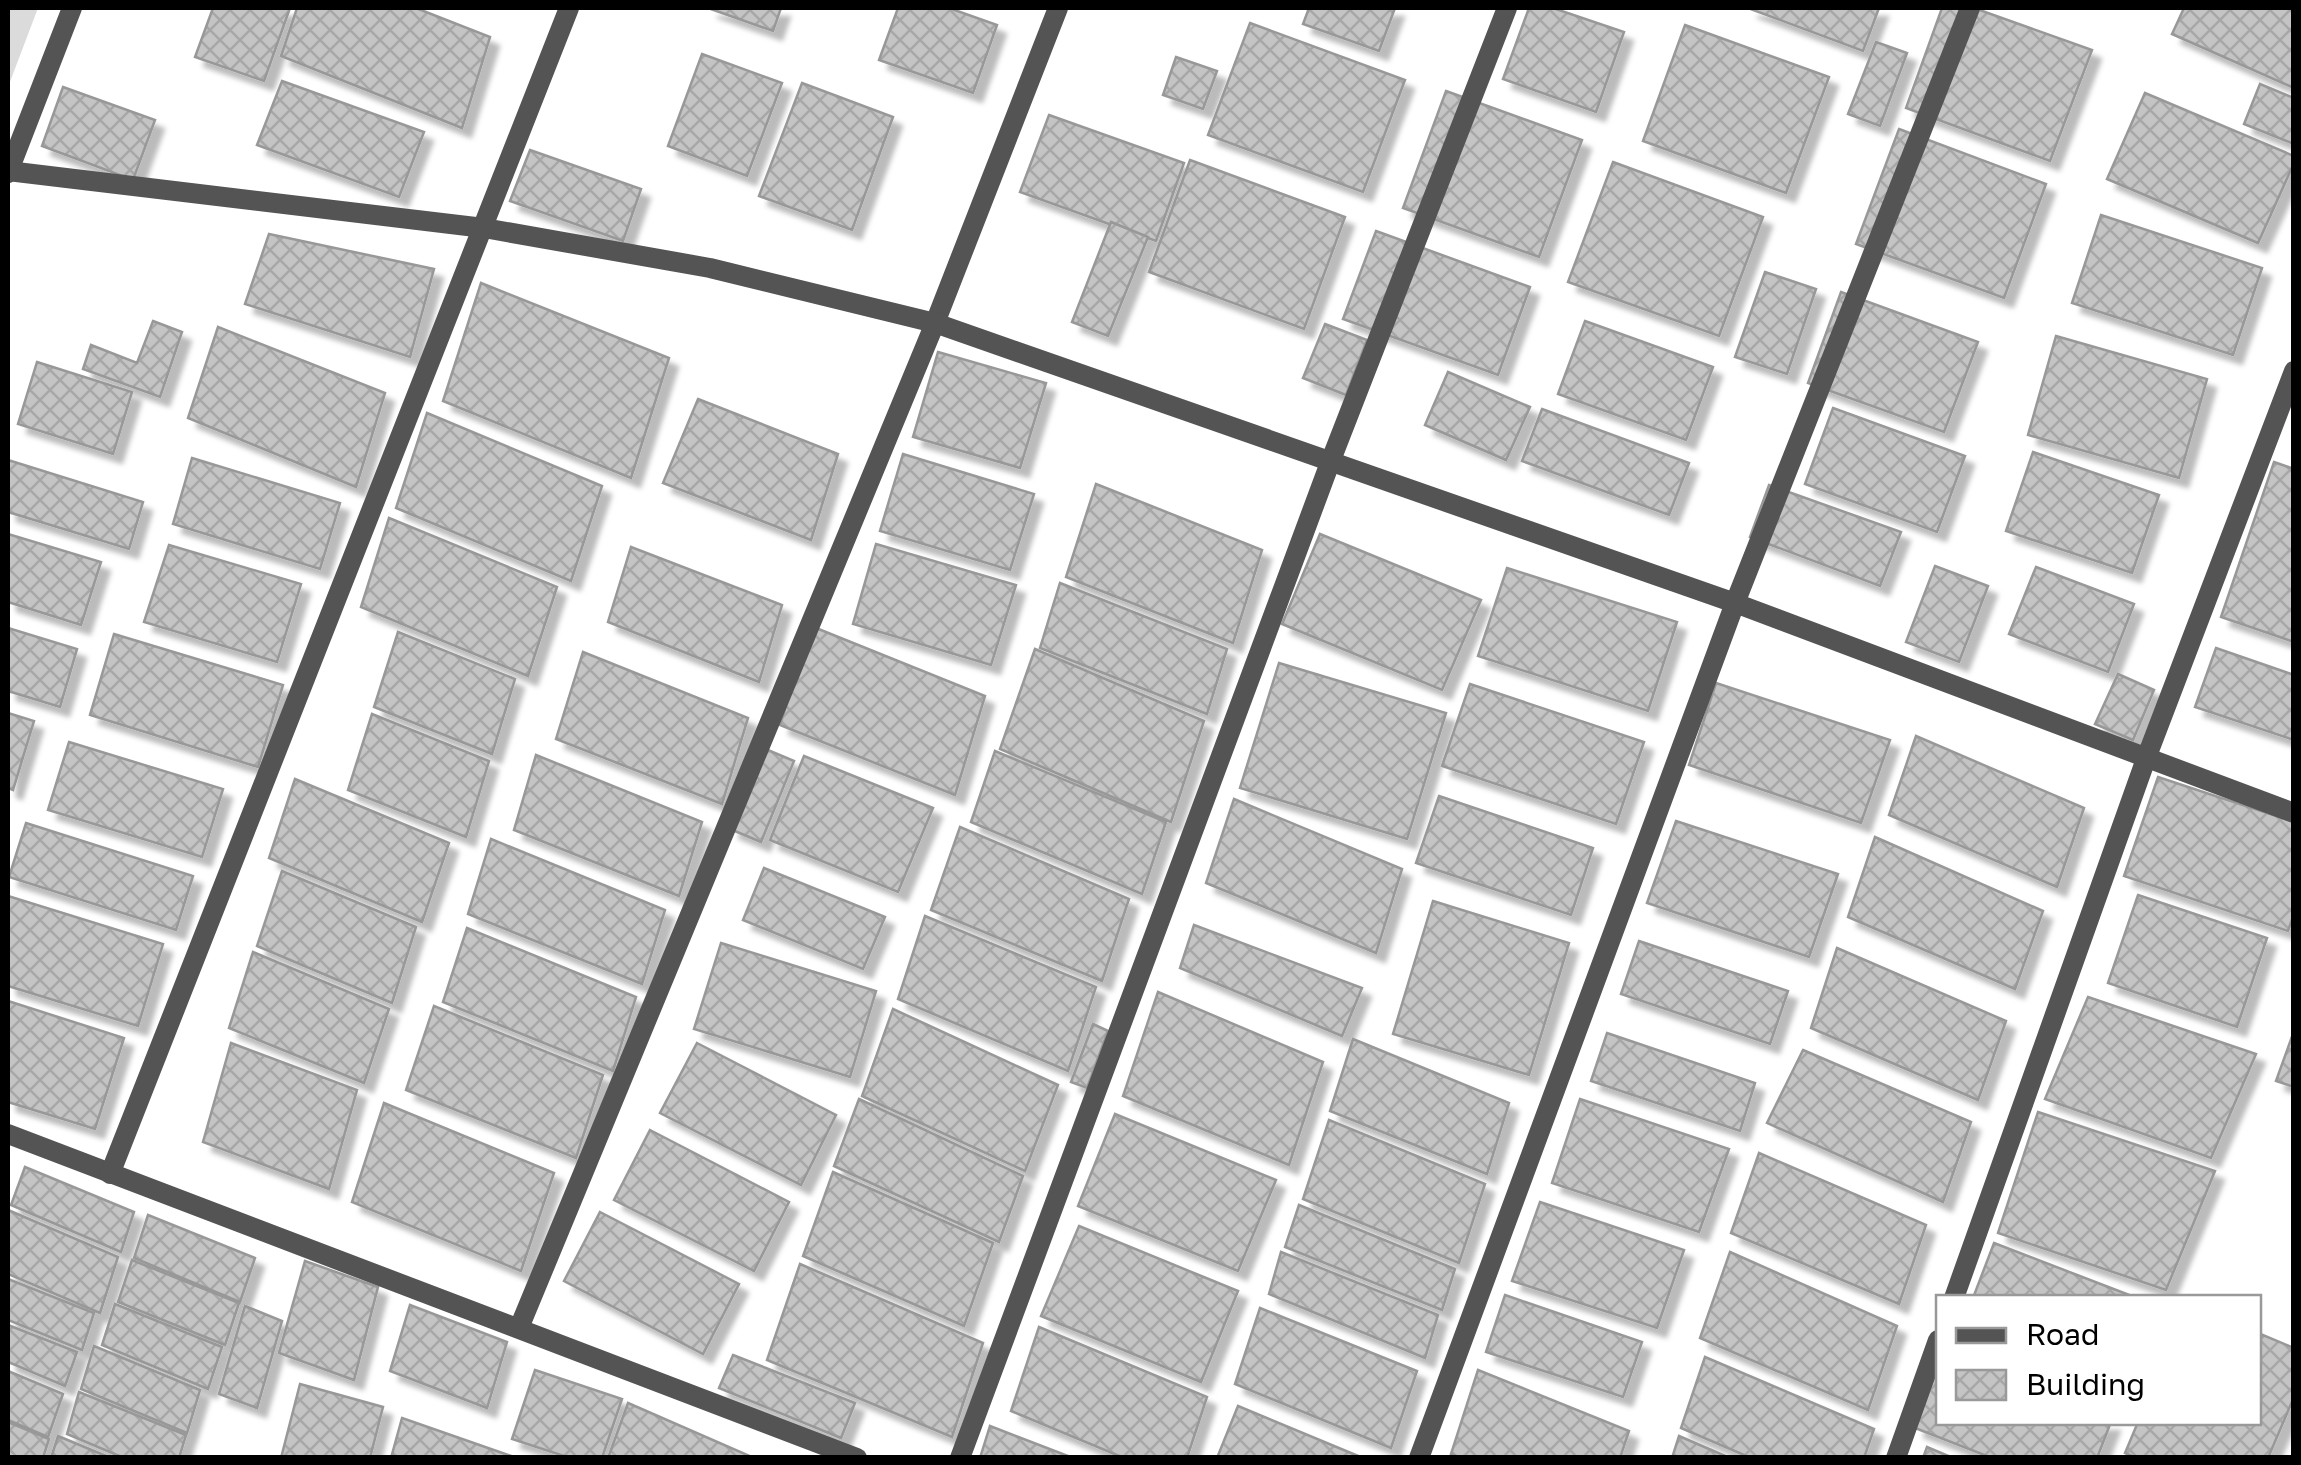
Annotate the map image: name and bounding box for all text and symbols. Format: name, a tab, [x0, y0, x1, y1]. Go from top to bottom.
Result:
legend	[1936, 1295, 2261, 1425]
text: Road	[2026, 1316, 2100, 1352]
text: Building	[2026, 1366, 2145, 1402]

